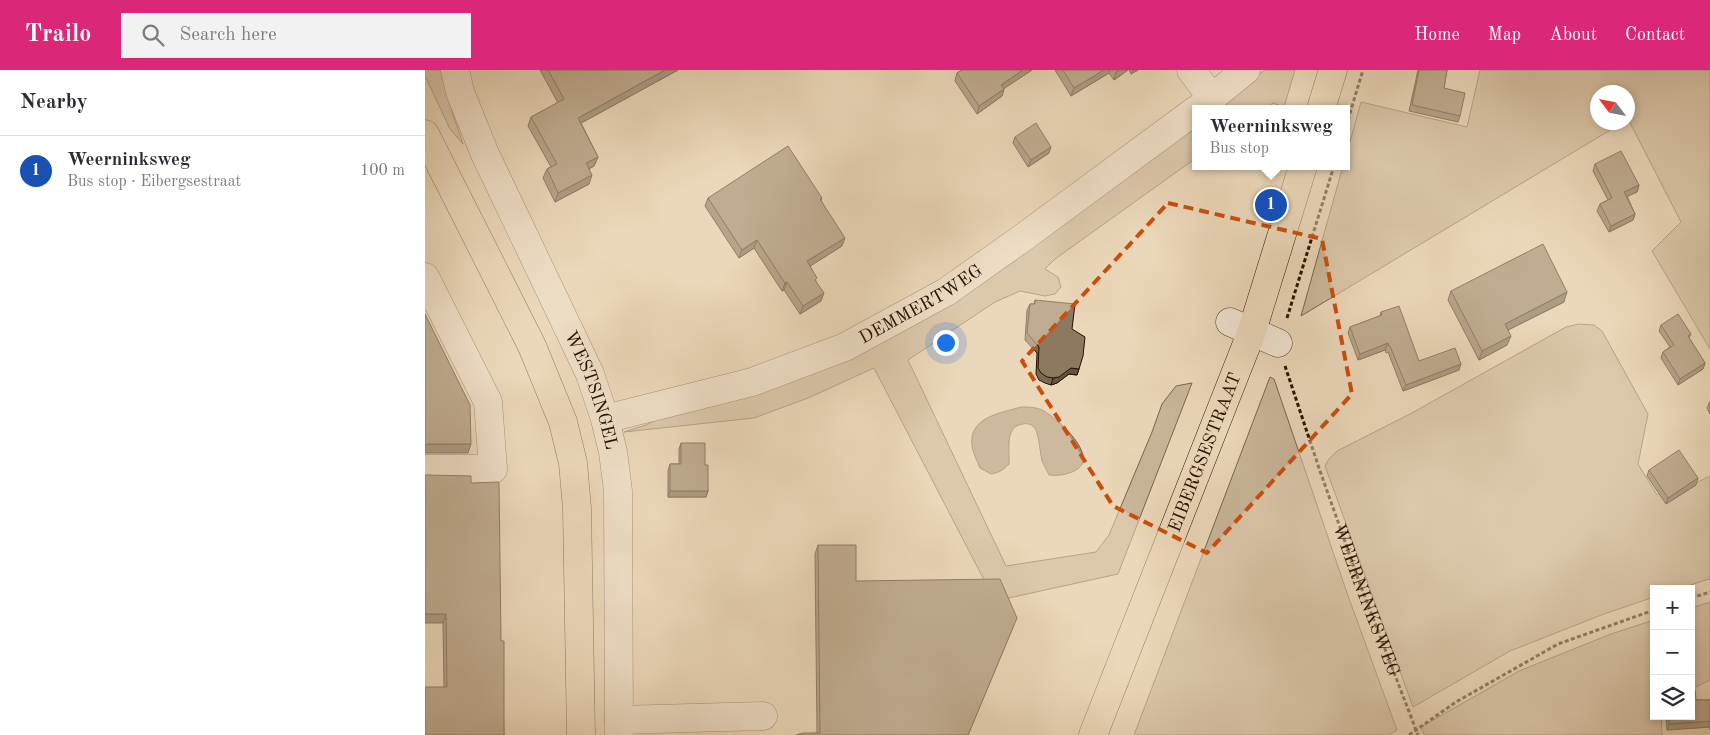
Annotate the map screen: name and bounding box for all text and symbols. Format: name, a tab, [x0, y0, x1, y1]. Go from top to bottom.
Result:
search box	[121, 13, 471, 58]
icon: search	[139, 21, 167, 49]
text: Trailo	[25, 23, 91, 47]
text: Search here	[179, 26, 277, 45]
text: Home	[1414, 26, 1460, 44]
text: Map	[1488, 26, 1521, 44]
text: About	[1549, 26, 1597, 44]
text: Contact	[1625, 26, 1685, 44]
north arrow	[1590, 85, 1635, 130]
text: Nearby	[20, 92, 88, 113]
popup	[1192, 105, 1350, 170]
text: Weerninksweg	[1209, 118, 1333, 137]
text: Bus stop	[1209, 141, 1269, 157]
text: Weerninksweg	[67, 151, 191, 170]
text: 1	[31, 163, 41, 179]
text: 100 m	[360, 163, 405, 179]
text: Bus stop · Eibergsestraat	[67, 174, 241, 190]
pin: 1	[1255, 186, 1287, 224]
street label: DEMMERTWEG	[856, 261, 986, 347]
street label: WESTSINGEL	[561, 328, 620, 452]
your location	[933, 330, 959, 356]
street label: EIBERGSESTRAAT	[1166, 370, 1245, 535]
street label: WEERNINKSWEG	[1329, 522, 1403, 679]
map controls	[1650, 585, 1695, 720]
button: +	[1650, 585, 1695, 630]
button: −	[1650, 630, 1695, 675]
button: layers	[1650, 675, 1695, 720]

